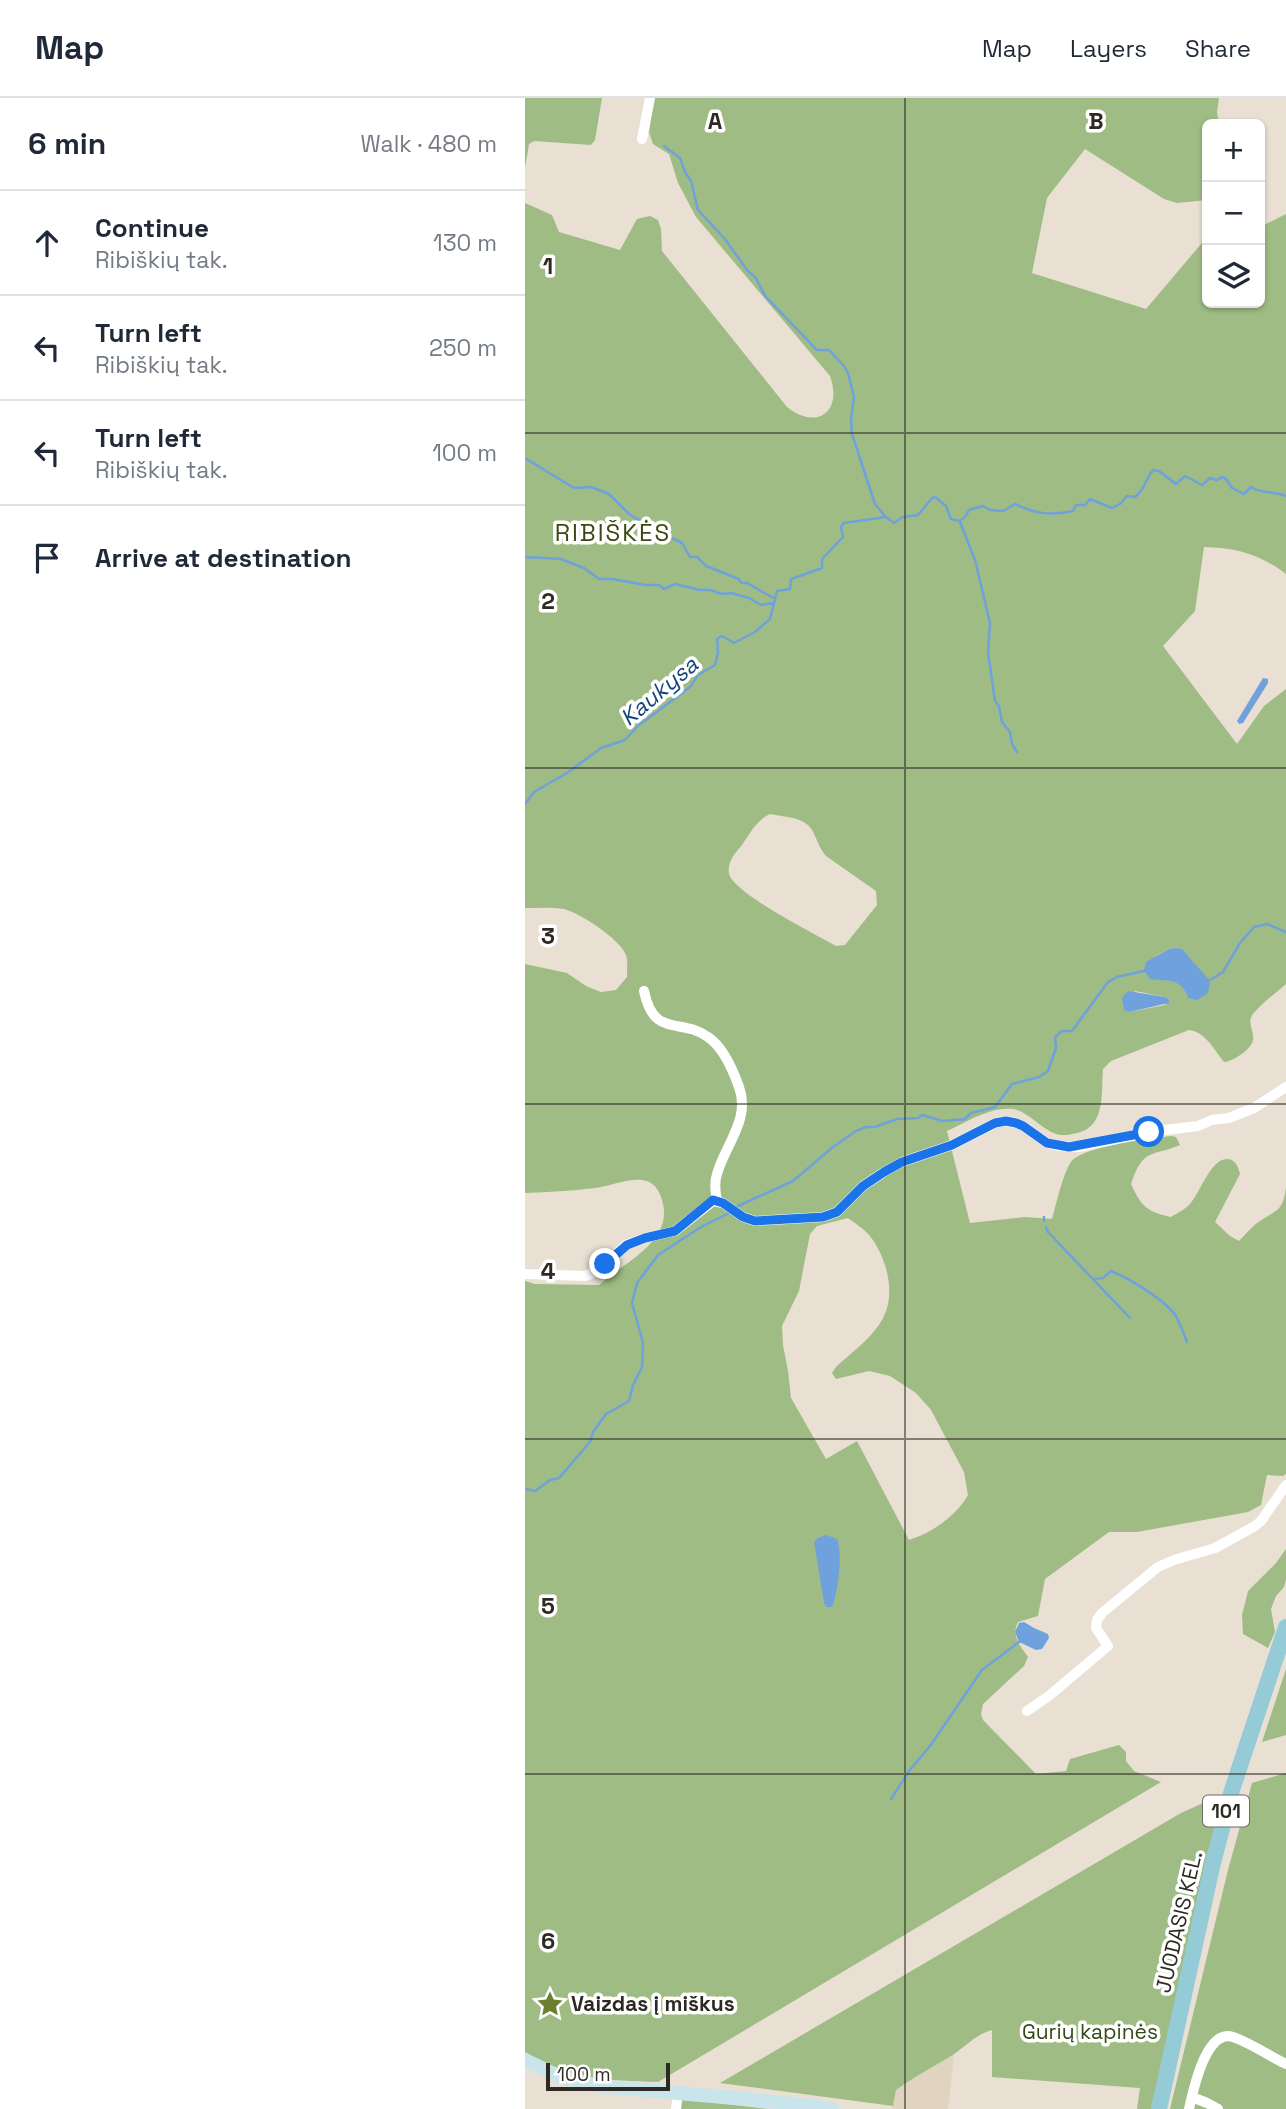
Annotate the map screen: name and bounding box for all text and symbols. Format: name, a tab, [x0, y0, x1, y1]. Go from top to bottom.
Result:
text: Map	[35, 27, 104, 69]
text: Map	[982, 33, 1032, 64]
text: Layers	[1070, 33, 1147, 64]
text: Share	[1185, 33, 1251, 64]
text: A	[708, 106, 723, 136]
text: B	[1088, 106, 1104, 136]
map controls	[1202, 119, 1265, 308]
button: +	[1202, 119, 1265, 182]
text: 6 min	[28, 124, 106, 163]
text: Walk · 480 m	[361, 129, 497, 159]
button: −	[1202, 182, 1265, 245]
text: Continue	[95, 211, 209, 245]
icon: ahead	[28, 224, 66, 262]
text: 130 m	[433, 228, 497, 258]
text: Ribiškių tak.	[95, 245, 228, 275]
button: layers	[1202, 245, 1265, 308]
text: 1	[543, 251, 553, 281]
text: Turn left	[95, 316, 202, 350]
icon: left	[28, 329, 66, 367]
text: 250 m	[429, 333, 497, 363]
text: Ribiškių tak.	[95, 350, 228, 380]
text: Turn left	[95, 421, 202, 455]
icon: left	[28, 434, 66, 472]
text: 100 m	[432, 438, 497, 468]
text: Ribiškių tak.	[95, 455, 228, 485]
district label: RIBIŠKĖS	[555, 517, 671, 548]
icon: arrive	[28, 539, 66, 577]
text: Arrive at destination	[95, 541, 352, 575]
text: 2	[541, 586, 555, 616]
water label: Kaukysa	[614, 649, 705, 732]
text: 3	[541, 921, 555, 951]
route start	[1133, 1116, 1164, 1147]
route end	[589, 1248, 620, 1279]
text: 4	[541, 1256, 556, 1286]
text: 5	[541, 1591, 555, 1621]
road number: 101	[1203, 1796, 1249, 1826]
street label: JUODASIS KEL.	[1149, 1848, 1208, 1995]
text: 6	[541, 1926, 555, 1956]
place icon: Vaizdas į miškus	[535, 1989, 565, 2019]
place label: Vaizdas į miškus	[571, 1990, 735, 2017]
park label: Gurių kapinės	[1022, 2018, 1158, 2045]
scale bar	[546, 2060, 670, 2092]
text: 100 m	[557, 2062, 611, 2087]

